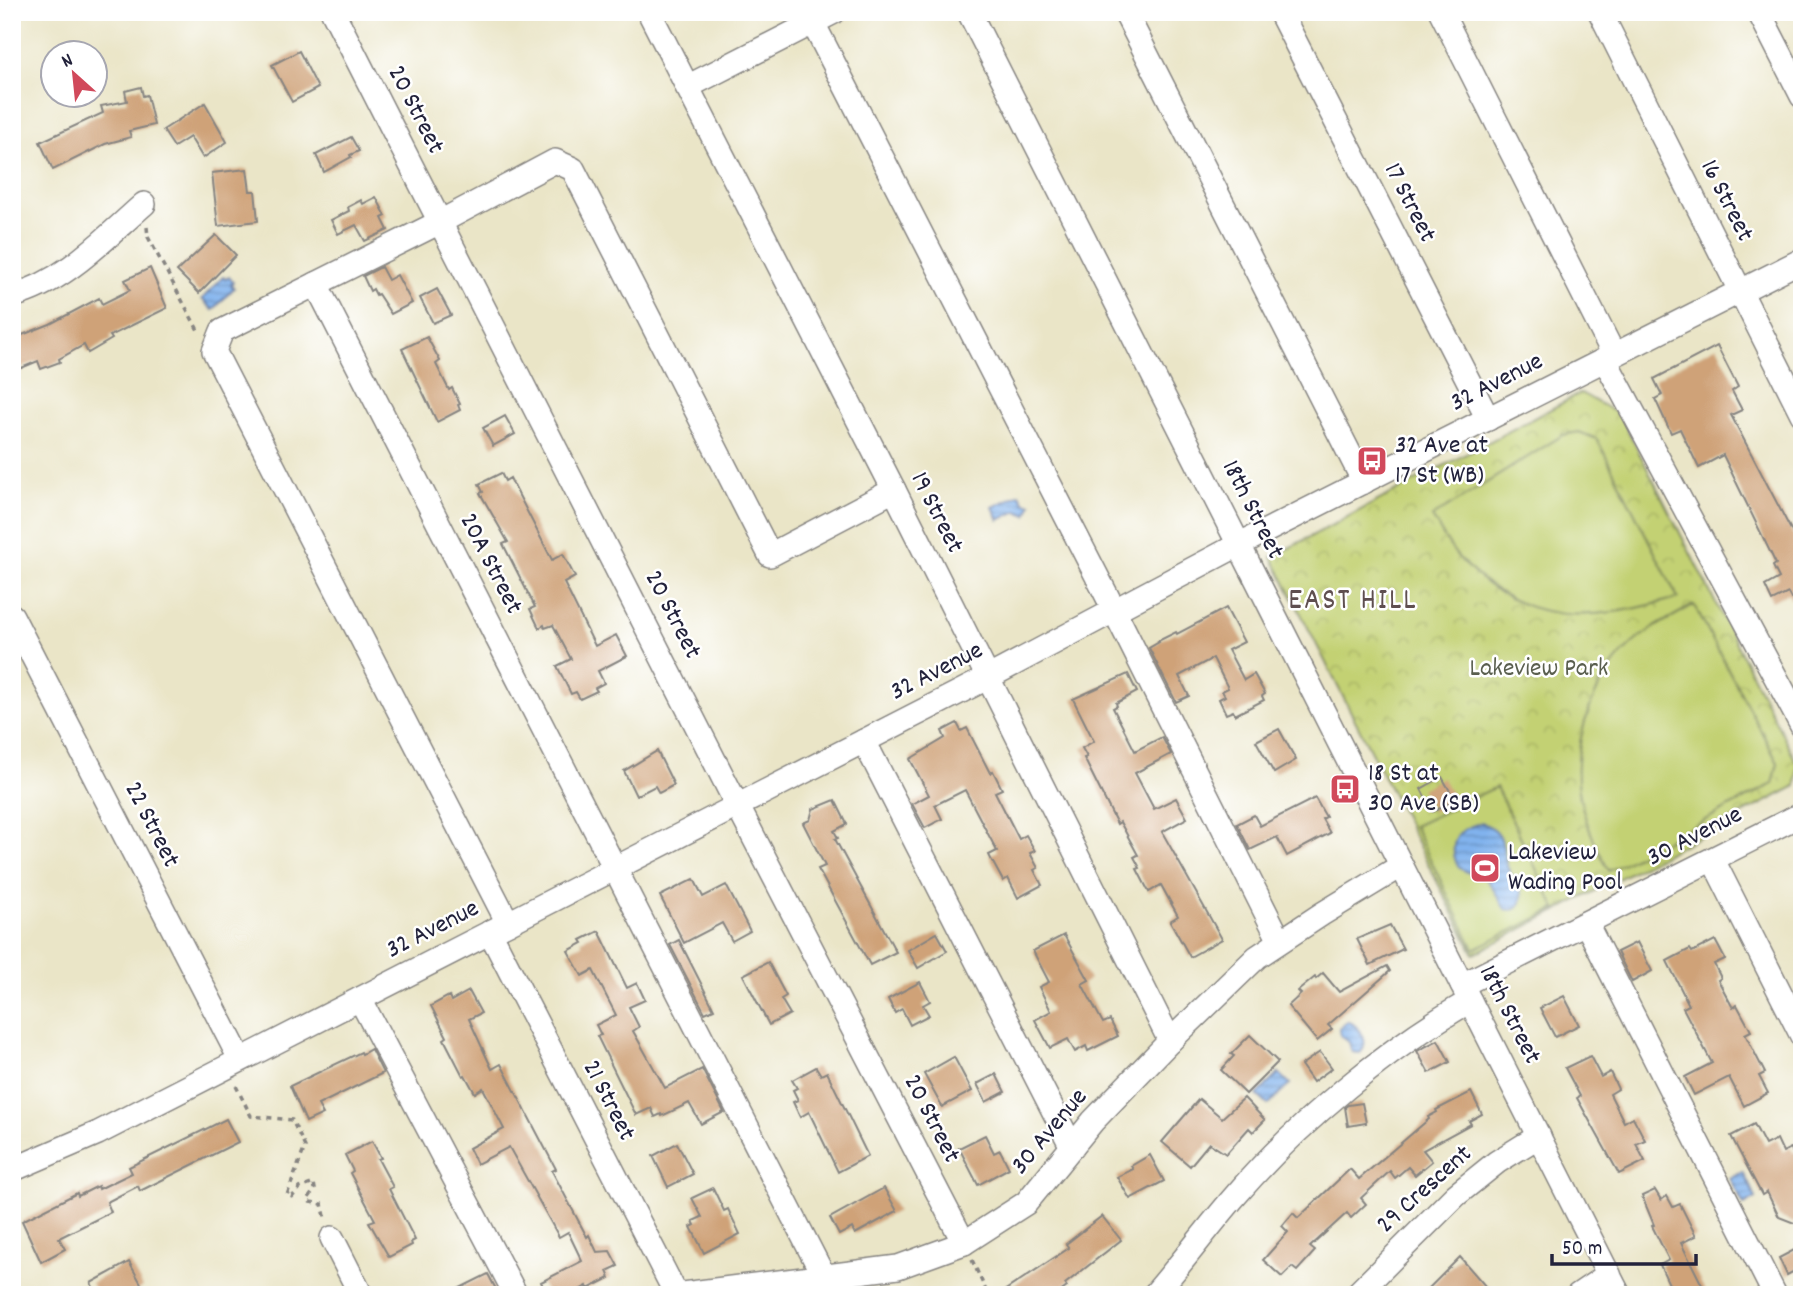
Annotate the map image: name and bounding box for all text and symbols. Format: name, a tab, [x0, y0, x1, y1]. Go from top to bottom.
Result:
north arrow	[38, 38, 108, 108]
text: N	[58, 48, 78, 76]
street label: 20 Street	[377, 59, 453, 161]
street label: 16 Street	[1690, 154, 1763, 249]
street label: 17 Street	[1373, 157, 1445, 250]
street label: 32 Avenue	[1444, 344, 1550, 422]
place label: 32 Ave at 17 St (WB)	[1395, 428, 1488, 495]
bus stop icon: 32 Ave at 17 St (WB)	[1355, 444, 1389, 478]
street label: 18th Street	[1211, 454, 1293, 566]
street label: 19 Street	[900, 466, 972, 560]
street label: 20A Street	[449, 507, 531, 621]
street label: 20 Street	[634, 564, 710, 666]
district label: EAST HILL	[1288, 581, 1418, 624]
street label: 32 Avenue	[884, 633, 990, 711]
park label: Lakeview Park	[1470, 651, 1608, 688]
place label: 18 St at 30 Ave (SB)	[1368, 756, 1479, 823]
bus stop icon: 18 St at 30 Ave (SB)	[1328, 772, 1362, 806]
street label: 22 Street	[114, 776, 189, 875]
street label: 30 Avenue	[1641, 797, 1749, 877]
place label: Lakeview Wading Pool	[1508, 835, 1623, 902]
sports icon: Lakeview Wading Pool	[1468, 851, 1502, 885]
street label: 32 Avenue	[380, 891, 486, 969]
street label: 18th Street	[1468, 959, 1550, 1071]
street label: 21 Street	[572, 1054, 644, 1148]
street label: 20 Street	[893, 1068, 969, 1170]
street label: 30 Avenue	[1003, 1081, 1097, 1183]
street label: 29 Crescent	[1369, 1137, 1481, 1243]
scale bar	[1552, 1223, 1695, 1267]
text: 50 m	[1562, 1235, 1602, 1265]

